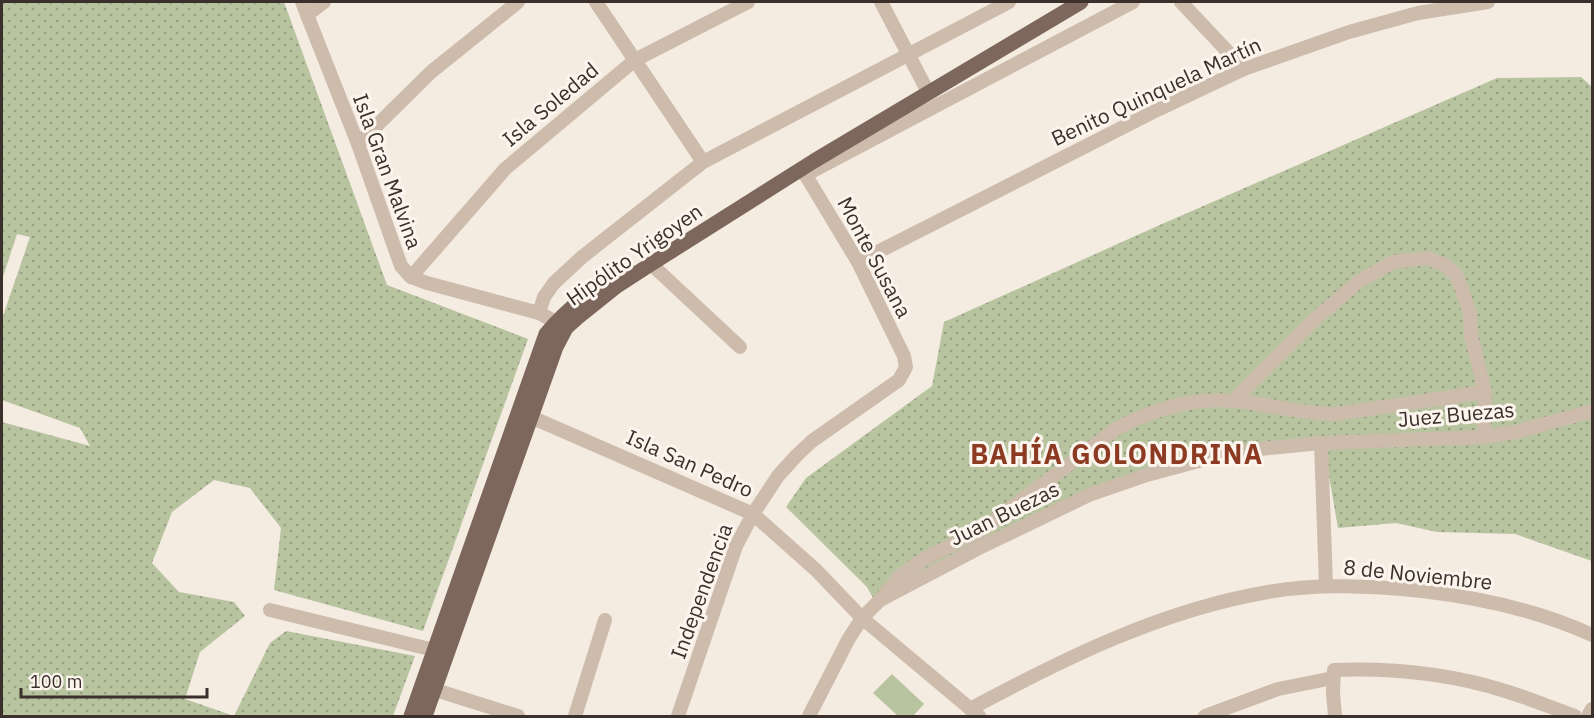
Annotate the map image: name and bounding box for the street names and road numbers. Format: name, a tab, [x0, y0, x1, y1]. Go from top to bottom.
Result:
street label: Benito Quinquela Martín	[1047, 30, 1265, 152]
street label: Isla Soledad	[496, 56, 604, 152]
street label: Isla Gran Malvina	[347, 89, 429, 253]
street label: Monte Susana	[831, 192, 919, 322]
street label: Hipólito Yrigoyen	[560, 197, 708, 311]
street label: Juez Buezas	[1396, 395, 1516, 433]
street label: Isla San Pedro	[622, 423, 758, 503]
street label: Juan Buezas	[944, 474, 1064, 552]
street label: Independencia	[664, 519, 738, 663]
street label: 8 de Noviembre	[1342, 552, 1494, 596]

